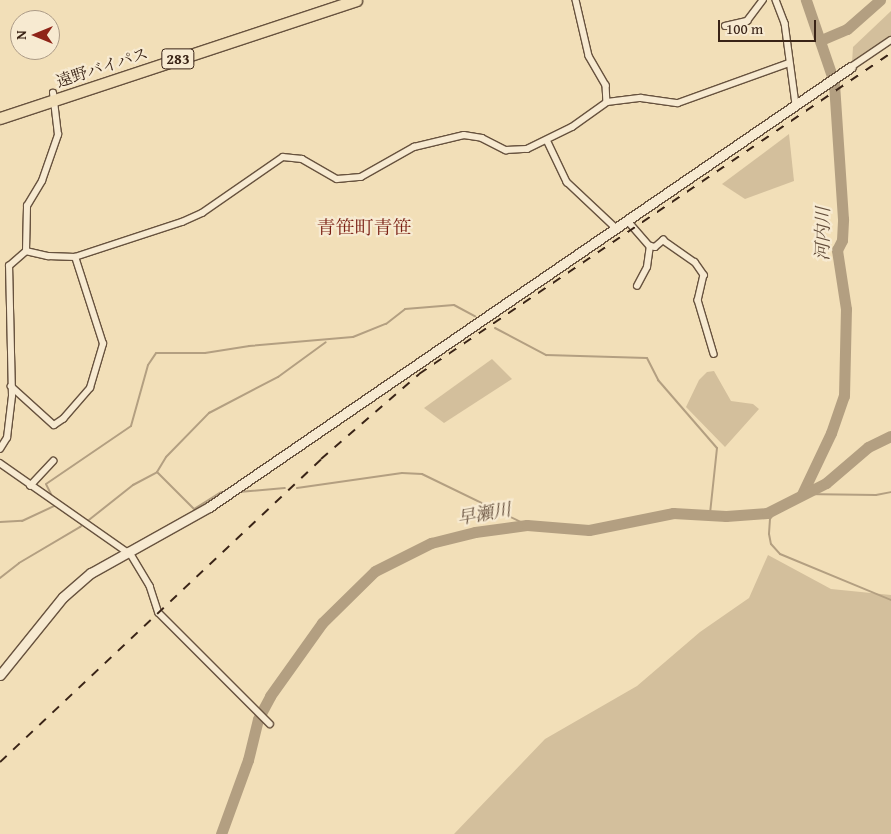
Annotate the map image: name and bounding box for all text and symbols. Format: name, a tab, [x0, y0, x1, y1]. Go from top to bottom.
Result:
north arrow	[10, 10, 60, 60]
scale bar	[721, 10, 818, 42]
text: 100 m	[726, 18, 763, 39]
text: N	[11, 30, 31, 40]
street label: 遠野バイパス	[53, 43, 151, 91]
road number: 283	[160, 46, 196, 72]
water label: 河内川	[812, 207, 834, 261]
district label: 青笹町青笹	[317, 217, 411, 239]
water label: 早瀬川	[456, 499, 512, 529]

